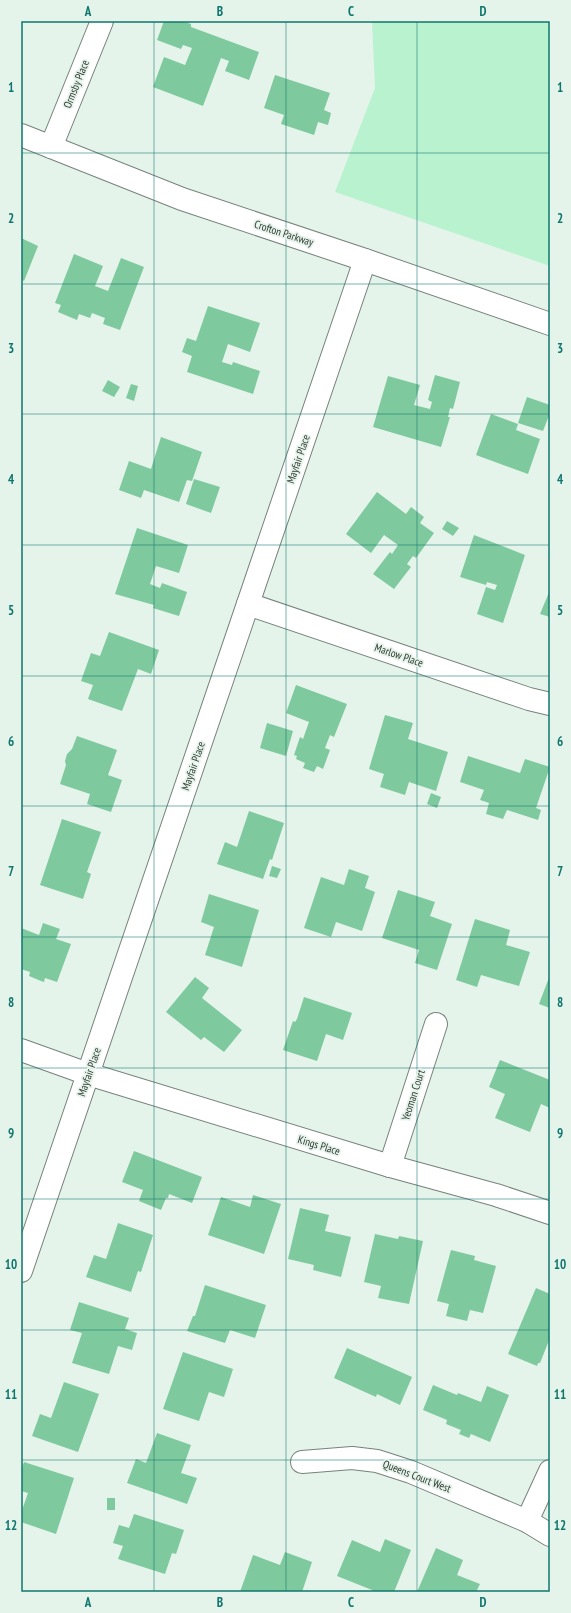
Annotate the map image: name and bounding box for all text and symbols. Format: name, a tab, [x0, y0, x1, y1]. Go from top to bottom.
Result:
text: A	[84, 3, 92, 20]
text: B	[217, 3, 223, 20]
text: C	[348, 3, 354, 20]
text: D	[480, 3, 487, 20]
street label: Ormsby Place	[60, 57, 92, 110]
text: 1	[8, 79, 14, 96]
text: 1	[557, 79, 563, 96]
text: 2	[8, 210, 14, 227]
text: 2	[557, 210, 563, 227]
street label: Crofton Parkway	[253, 217, 316, 249]
text: 3	[8, 340, 14, 357]
text: 3	[557, 340, 563, 357]
street label: Mayfair Place	[283, 432, 313, 485]
text: 4	[8, 471, 15, 488]
text: 4	[557, 471, 564, 488]
text: 5	[8, 602, 14, 619]
text: 5	[557, 602, 563, 619]
street label: Marlow Place	[373, 640, 426, 670]
text: 6	[8, 733, 14, 750]
text: 6	[557, 733, 563, 750]
street label: Mayfair Place	[178, 739, 208, 792]
text: 7	[8, 863, 14, 880]
text: 7	[557, 863, 563, 880]
text: 8	[8, 994, 14, 1011]
text: 8	[557, 994, 563, 1011]
street label: Mayfair Place	[74, 1045, 104, 1098]
street label: Yeoman Court	[398, 1068, 428, 1122]
text: 9	[8, 1125, 14, 1142]
text: 9	[557, 1125, 563, 1142]
street label: Kings Place	[296, 1132, 342, 1158]
text: 10	[5, 1256, 17, 1273]
text: 10	[554, 1256, 566, 1273]
text: 11	[5, 1386, 17, 1403]
text: 11	[554, 1386, 566, 1403]
street label: Queens Court West	[381, 1457, 453, 1495]
text: 12	[5, 1517, 17, 1534]
text: 12	[554, 1517, 566, 1534]
text: A	[84, 1594, 92, 1611]
text: B	[217, 1594, 223, 1611]
text: C	[348, 1594, 354, 1611]
text: D	[480, 1594, 487, 1611]

